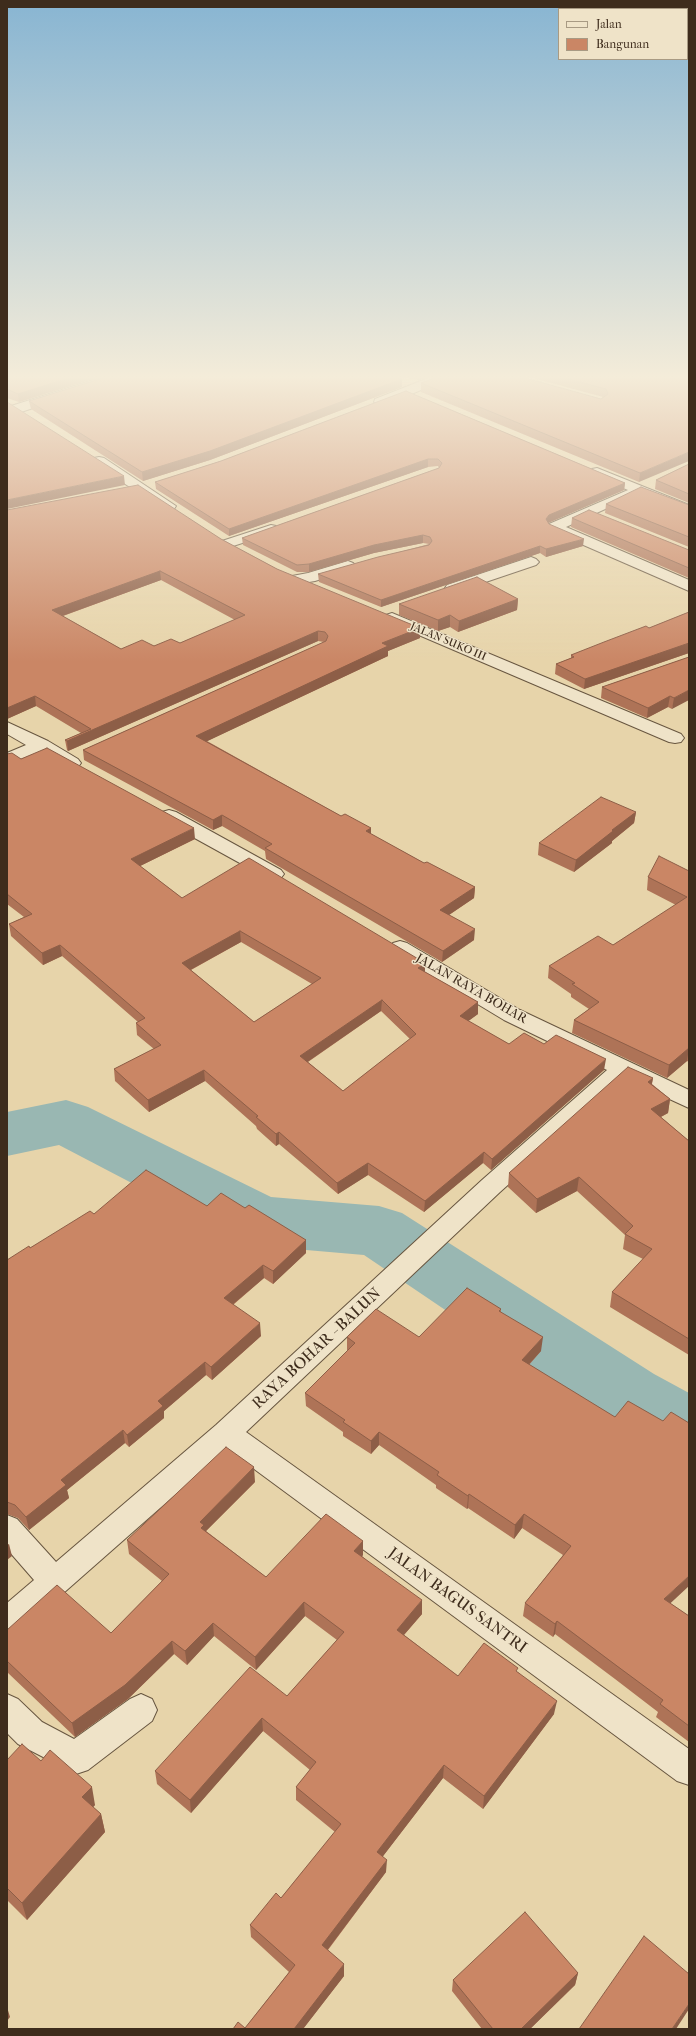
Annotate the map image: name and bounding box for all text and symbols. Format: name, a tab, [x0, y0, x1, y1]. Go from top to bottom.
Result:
legend	[558, 8, 688, 60]
text: Jalan	[596, 17, 622, 31]
text: Bangunan	[596, 37, 649, 51]
street label: JALAN SUKO III	[408, 620, 488, 664]
street label: JALAN RAYA BOHAR	[412, 951, 530, 1027]
street label: RAYA BOHAR - BALUN	[249, 1284, 385, 1414]
street label: JALAN BAGUS SANTRI	[384, 1544, 530, 1658]

